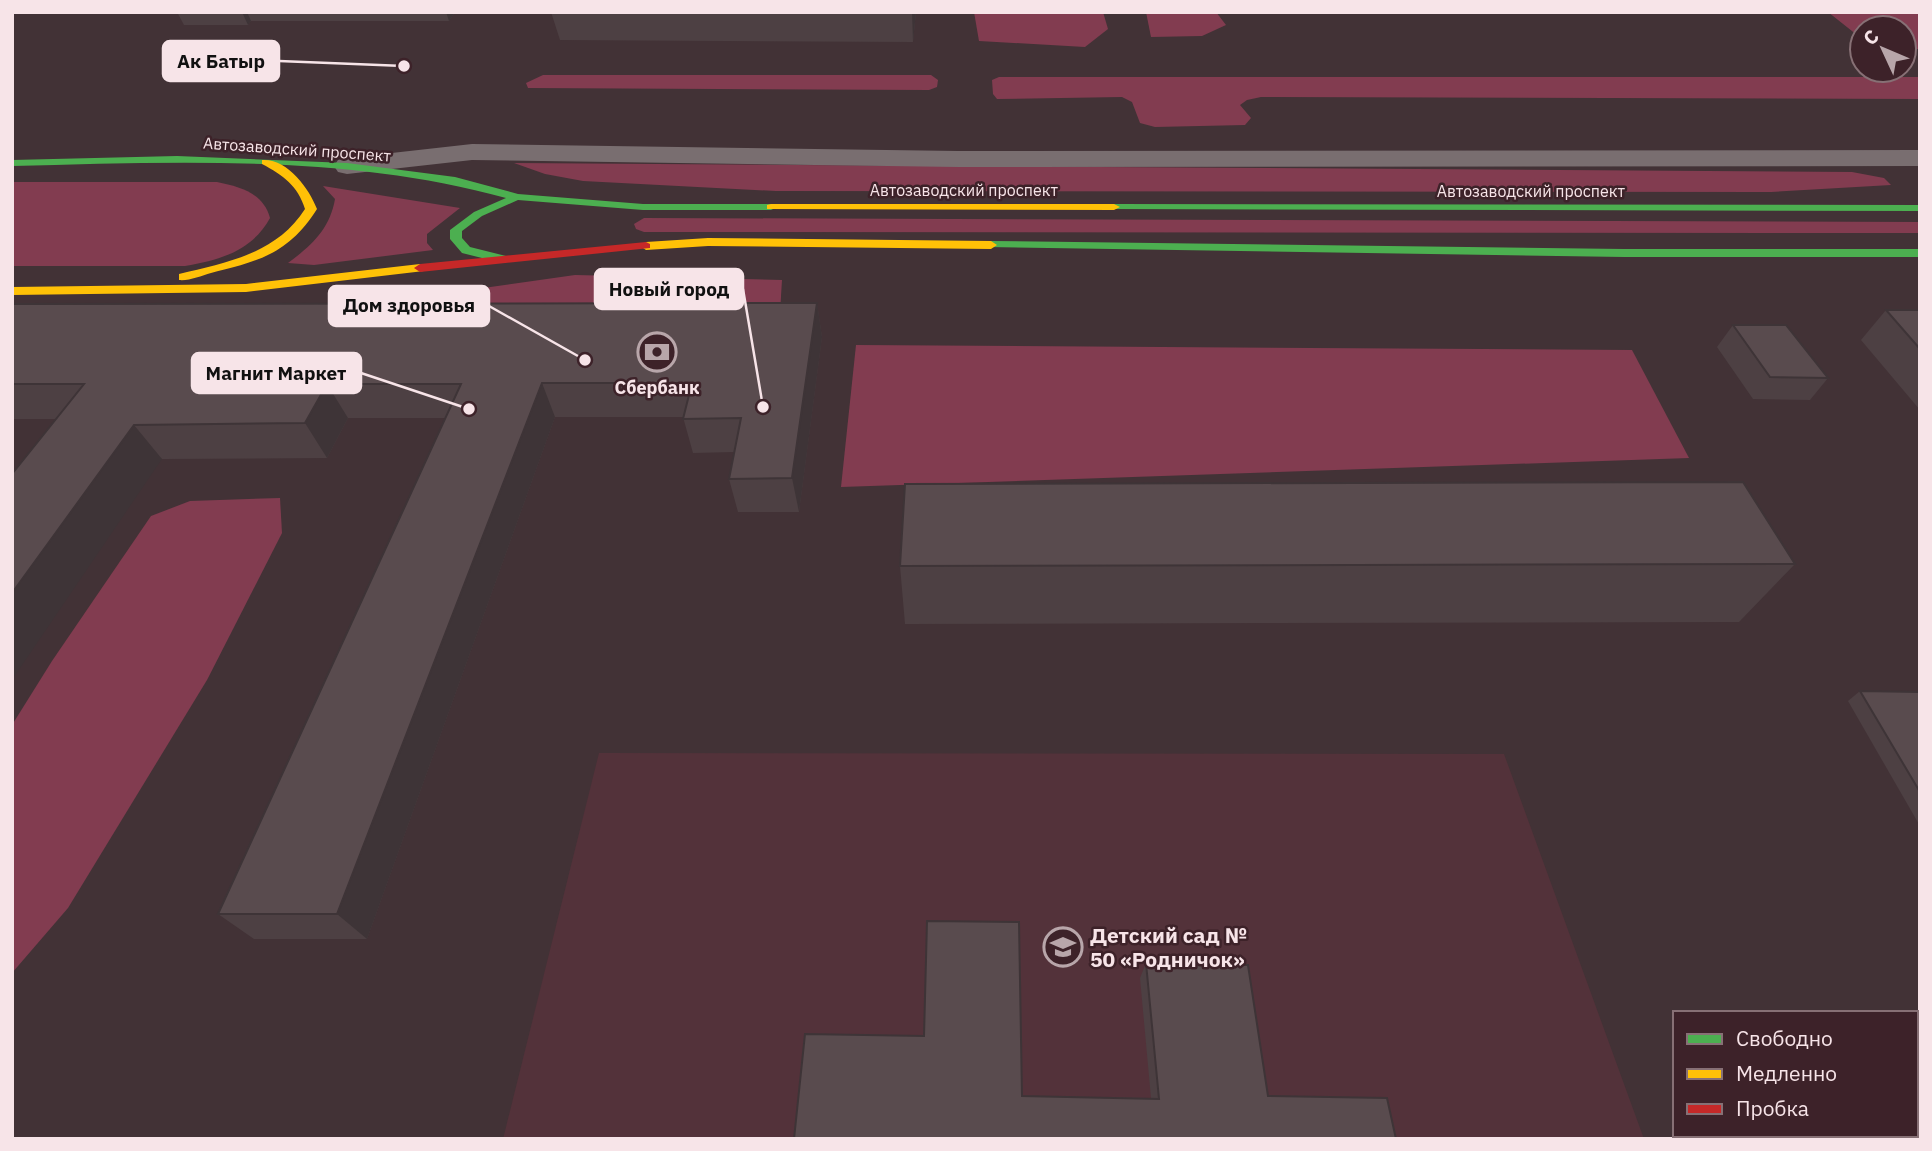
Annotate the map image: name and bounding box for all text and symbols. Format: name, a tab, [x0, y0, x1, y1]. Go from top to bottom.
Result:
north arrow	[1848, 14, 1918, 84]
text: С	[1858, 24, 1884, 50]
callout: Ак Батыр	[163, 41, 279, 81]
text: Ак Батыр	[177, 49, 265, 73]
street label: Автозаводский проспект	[202, 132, 392, 166]
street label: Автозаводский проспект	[870, 180, 1059, 200]
street label: Автозаводский проспект	[1437, 181, 1626, 201]
callout: Новый город	[595, 269, 743, 309]
text: Новый город	[609, 277, 730, 301]
callout: Дом здоровья	[329, 286, 489, 326]
text: Дом здоровья	[343, 293, 475, 317]
bank icon: Сбербанк	[636, 331, 678, 373]
callout: Магнит Маркет	[192, 353, 361, 393]
text: Магнит Маркет	[206, 361, 346, 385]
place label: Сбербанк	[614, 376, 700, 399]
place label: Детский сад № 50 «Родничок»	[1090, 921, 1247, 973]
school or university icon: Детский сад № 50 «Родничок»	[1042, 926, 1084, 968]
legend	[1673, 1011, 1918, 1137]
text: Свободно	[1736, 1024, 1833, 1052]
text: Медленно	[1736, 1059, 1837, 1087]
text: Пробка	[1736, 1094, 1809, 1122]

